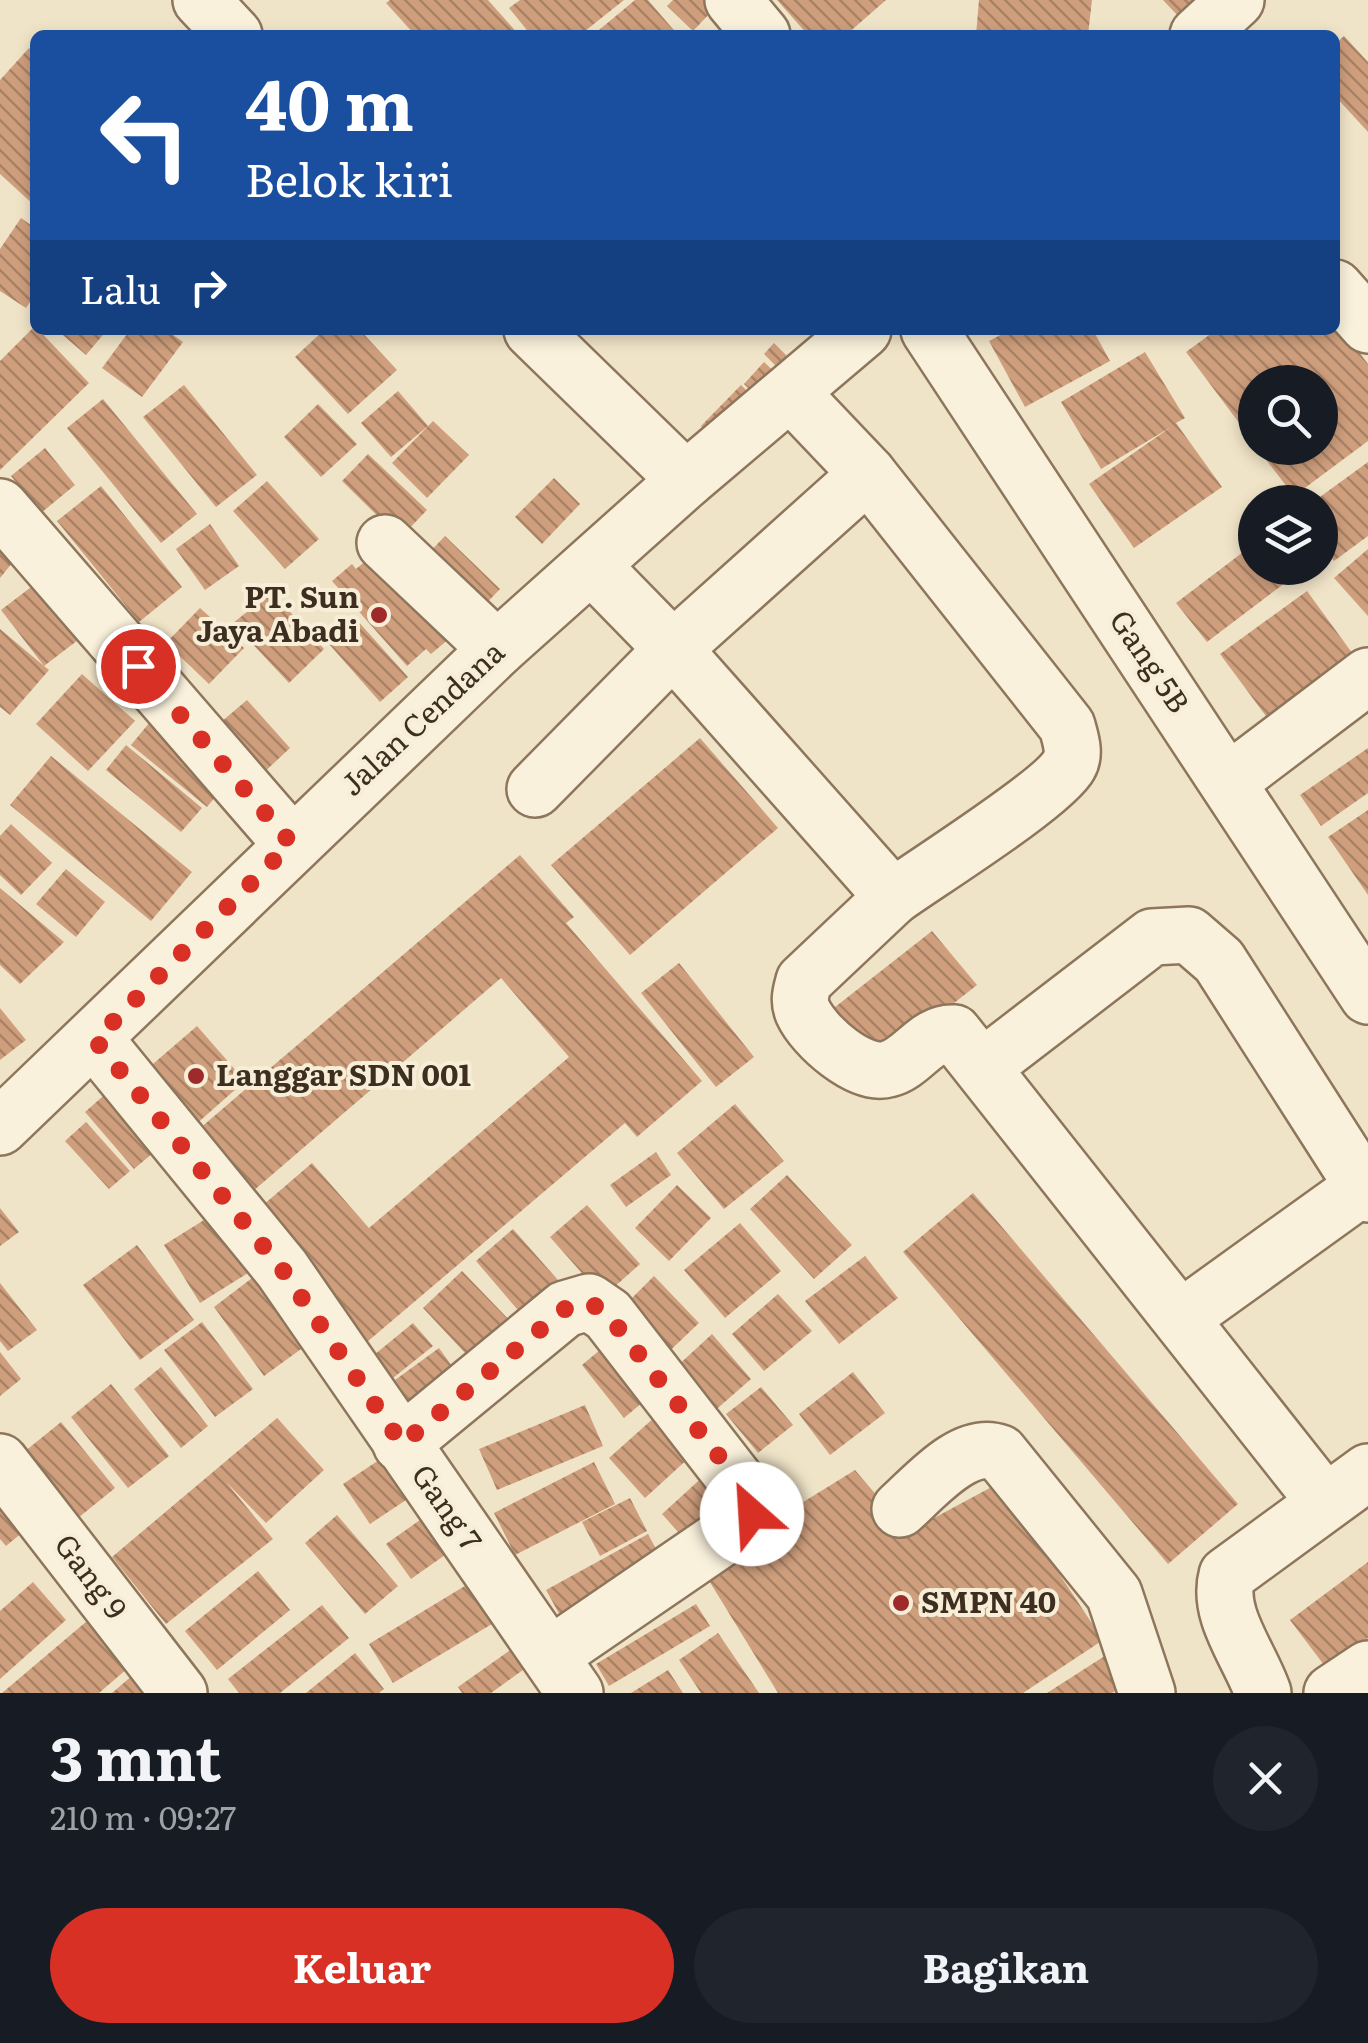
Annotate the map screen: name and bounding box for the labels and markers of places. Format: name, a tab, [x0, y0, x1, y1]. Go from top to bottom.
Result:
place label: PT. Sun Jaya Abadi	[196, 573, 359, 651]
marker: PT. Sun Jaya Abadi	[368, 604, 390, 626]
pin	[96, 624, 181, 709]
place label: Langgar SDN 001	[216, 1051, 471, 1095]
marker: Langgar SDN 001	[185, 1065, 207, 1087]
place label: SMPN 40	[921, 1578, 1056, 1622]
marker: SMPN 40	[890, 1592, 912, 1614]

